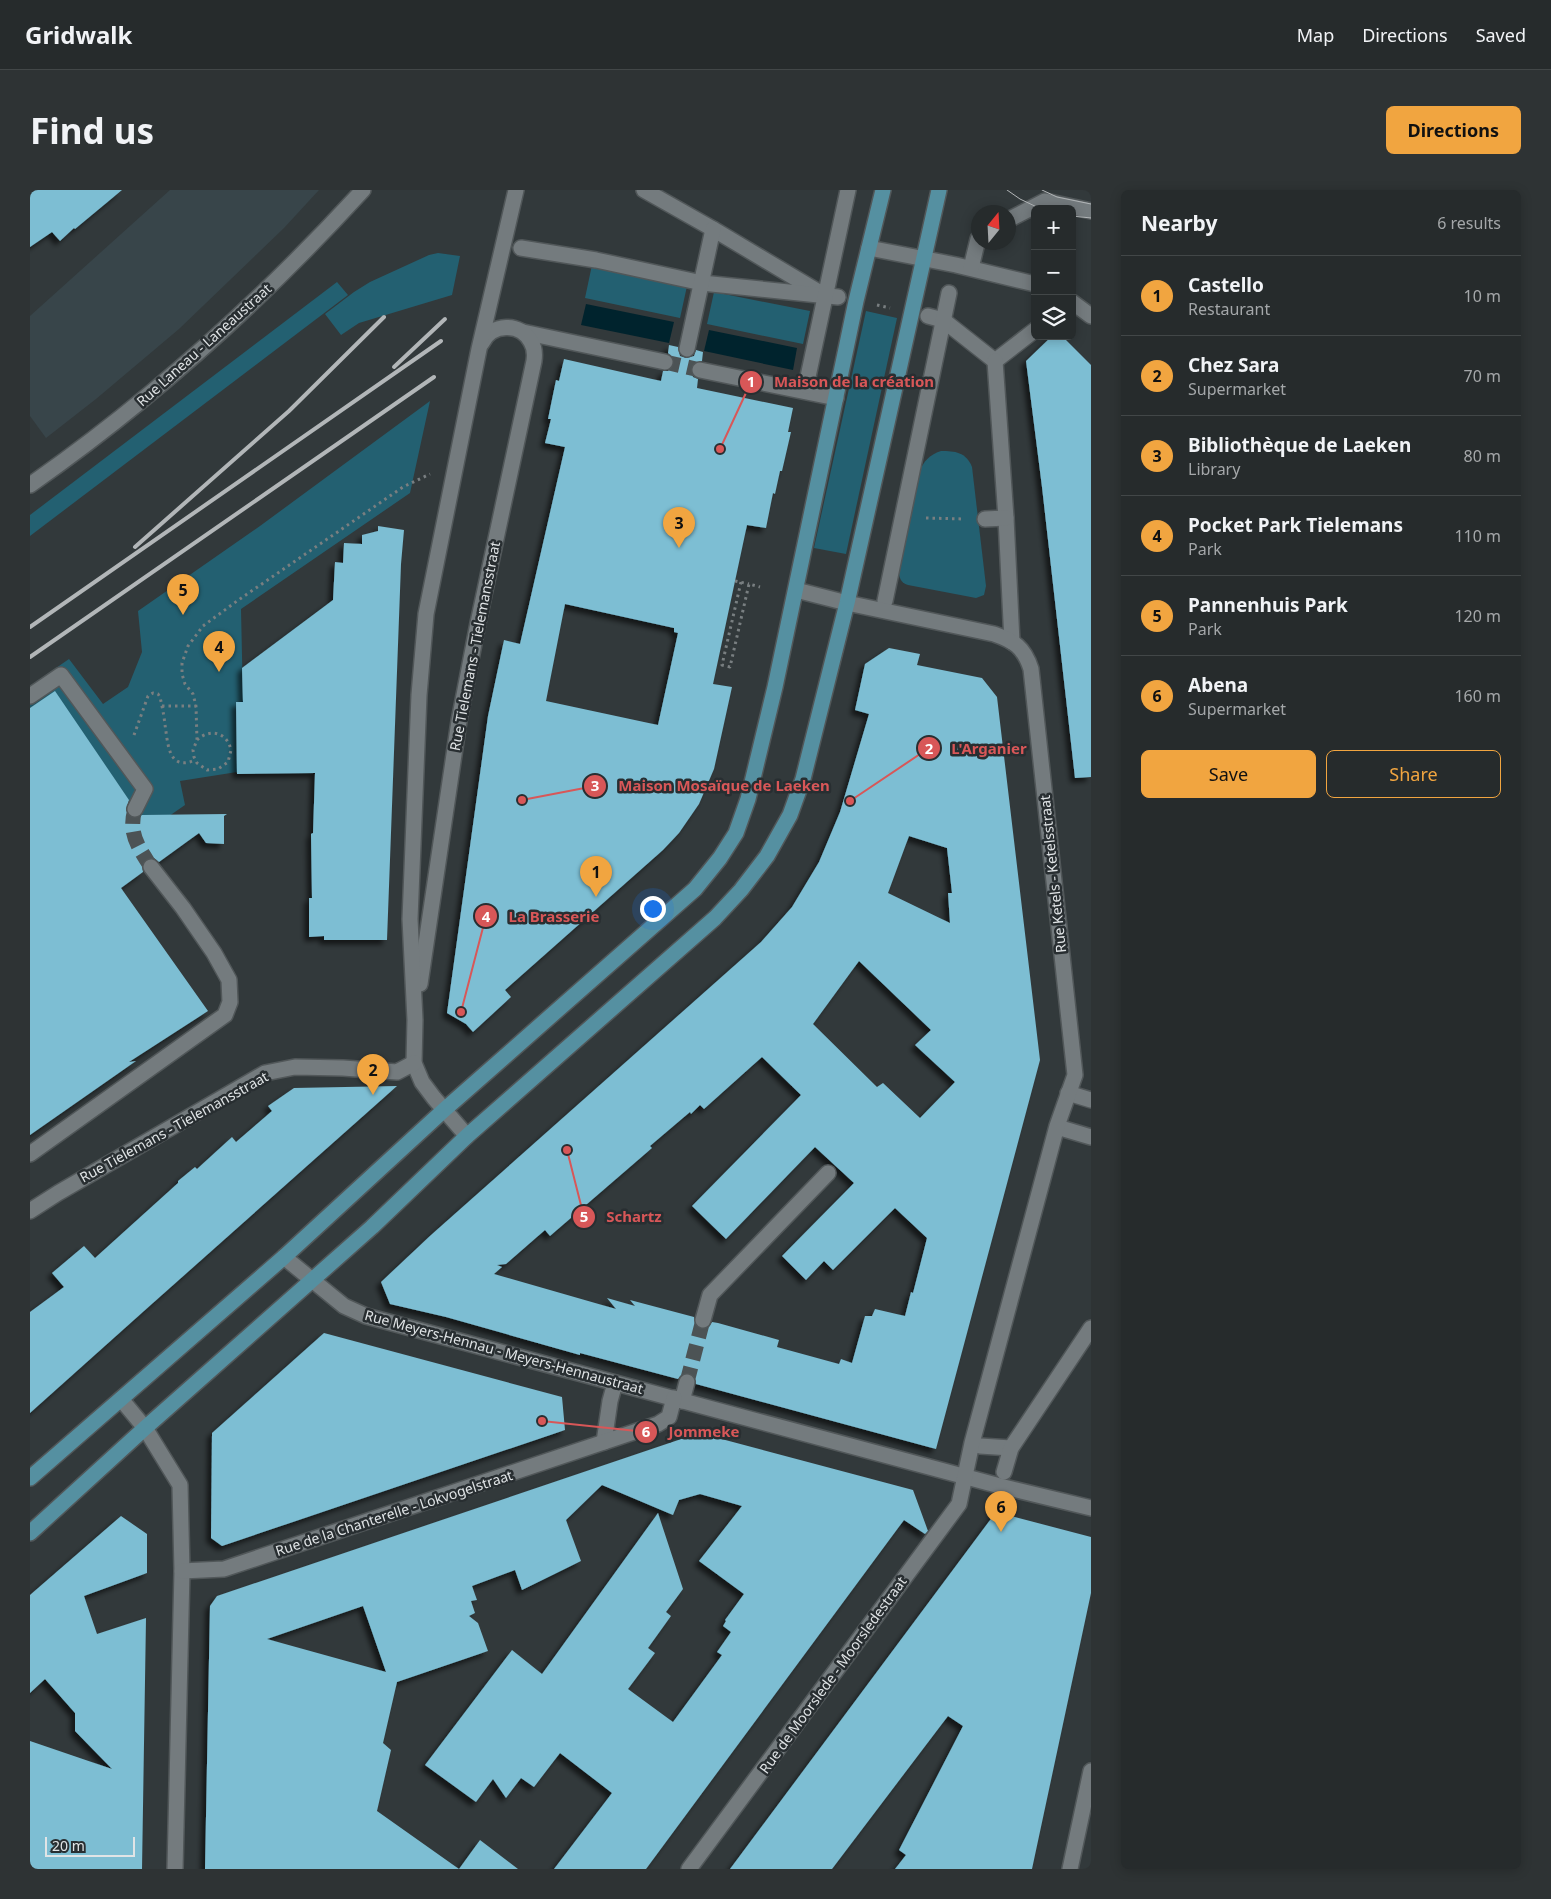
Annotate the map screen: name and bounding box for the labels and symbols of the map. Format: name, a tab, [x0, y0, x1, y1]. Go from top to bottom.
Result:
north arrow	[971, 205, 1016, 250]
street label: Rue Laneau - Laneaustraat	[132, 279, 275, 410]
callout: Maison de la création	[739, 367, 944, 397]
text: 1	[747, 371, 755, 391]
text: Maison de la création	[774, 371, 934, 391]
pin: 3	[663, 507, 695, 548]
street label: Rue Tielemans - Tielemansstraat	[445, 540, 504, 752]
pin: 5	[167, 574, 199, 615]
pin: 4	[203, 631, 235, 672]
callout: L'Arganier	[916, 733, 1037, 763]
text: 2	[925, 738, 934, 758]
text: L'Arganier	[951, 738, 1027, 758]
callout: Maison Mosaïque de Laeken	[583, 771, 839, 801]
text: 3	[591, 775, 599, 795]
text: Maison Mosaïque de Laeken	[618, 775, 830, 795]
street label: Rue Ketels - Ketelsstraat	[1035, 794, 1070, 954]
pin: 1	[580, 856, 612, 897]
your location	[640, 896, 666, 922]
callout: La Brasserie	[474, 901, 609, 931]
text: 4	[482, 906, 491, 926]
text: La Brasserie	[509, 906, 599, 926]
pin: 2	[357, 1054, 389, 1095]
street label: Rue Tielemans - Tielemansstraat	[76, 1067, 271, 1186]
callout: Schartz	[572, 1202, 672, 1232]
text: 5	[580, 1206, 588, 1226]
text: Schartz	[606, 1206, 662, 1226]
street label: Rue Meyers-Hennau - Meyers-Hennaustraat	[363, 1305, 645, 1398]
callout: Jommeke	[634, 1417, 749, 1447]
text: 6	[642, 1421, 651, 1441]
text: Jommeke	[667, 1421, 739, 1441]
street label: Rue de la Chanterelle - Lokvogelstraat	[273, 1465, 515, 1560]
pin: 6	[985, 1491, 1017, 1532]
street label: Rue de Moorslede - Moorsledestraat	[755, 1572, 911, 1777]
scale bar	[45, 1834, 135, 1857]

